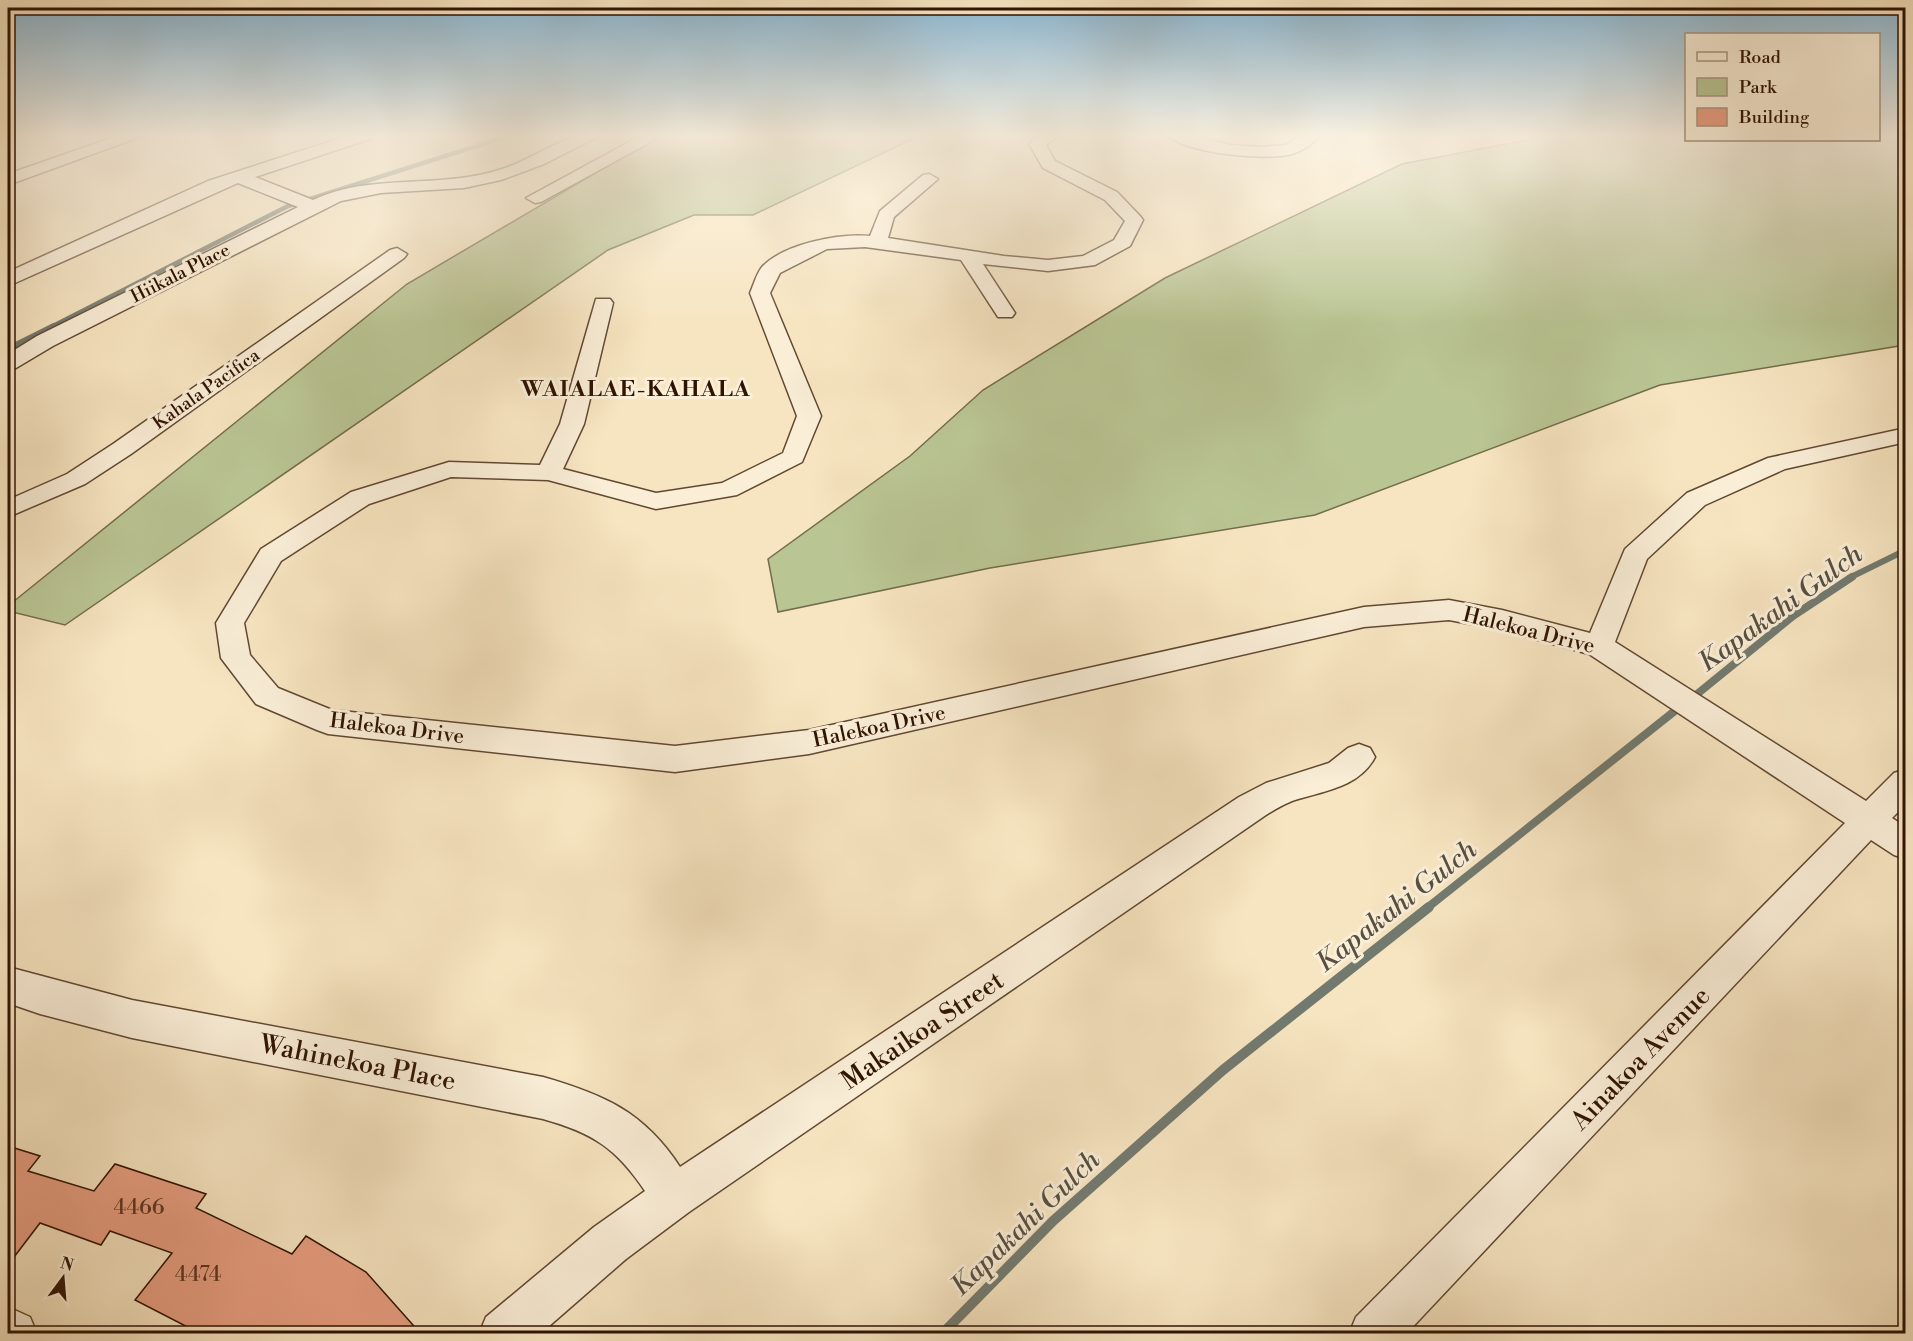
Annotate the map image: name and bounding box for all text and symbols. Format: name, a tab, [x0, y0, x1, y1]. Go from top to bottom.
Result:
legend	[1685, 33, 1880, 141]
text: Road	[1739, 46, 1782, 69]
text: Park	[1739, 76, 1778, 99]
text: Building	[1738, 106, 1810, 129]
street label: Hiikala Place	[127, 239, 234, 308]
street label: Kahala Pacifica	[148, 343, 265, 435]
district label: WAIALAE-KAHALA	[520, 376, 751, 403]
water label: Kapakahi Gulch	[1692, 537, 1870, 680]
street label: Halekoa Drive	[1460, 602, 1597, 660]
street label: Halekoa Drive	[810, 700, 948, 754]
street label: Halekoa Drive	[328, 708, 466, 750]
water label: Kapakahi Gulch	[1309, 833, 1485, 980]
street label: Makaikoa Street	[835, 965, 1010, 1097]
street label: Ainakoa Avenue	[1564, 980, 1717, 1138]
street label: Wahinekoa Place	[256, 1028, 459, 1098]
water label: Kapakahi Gulch	[944, 1143, 1108, 1304]
house number: 4466	[114, 1195, 165, 1221]
north arrow	[33, 1248, 93, 1308]
text: N	[58, 1253, 76, 1276]
house number: 4474	[175, 1262, 221, 1288]

